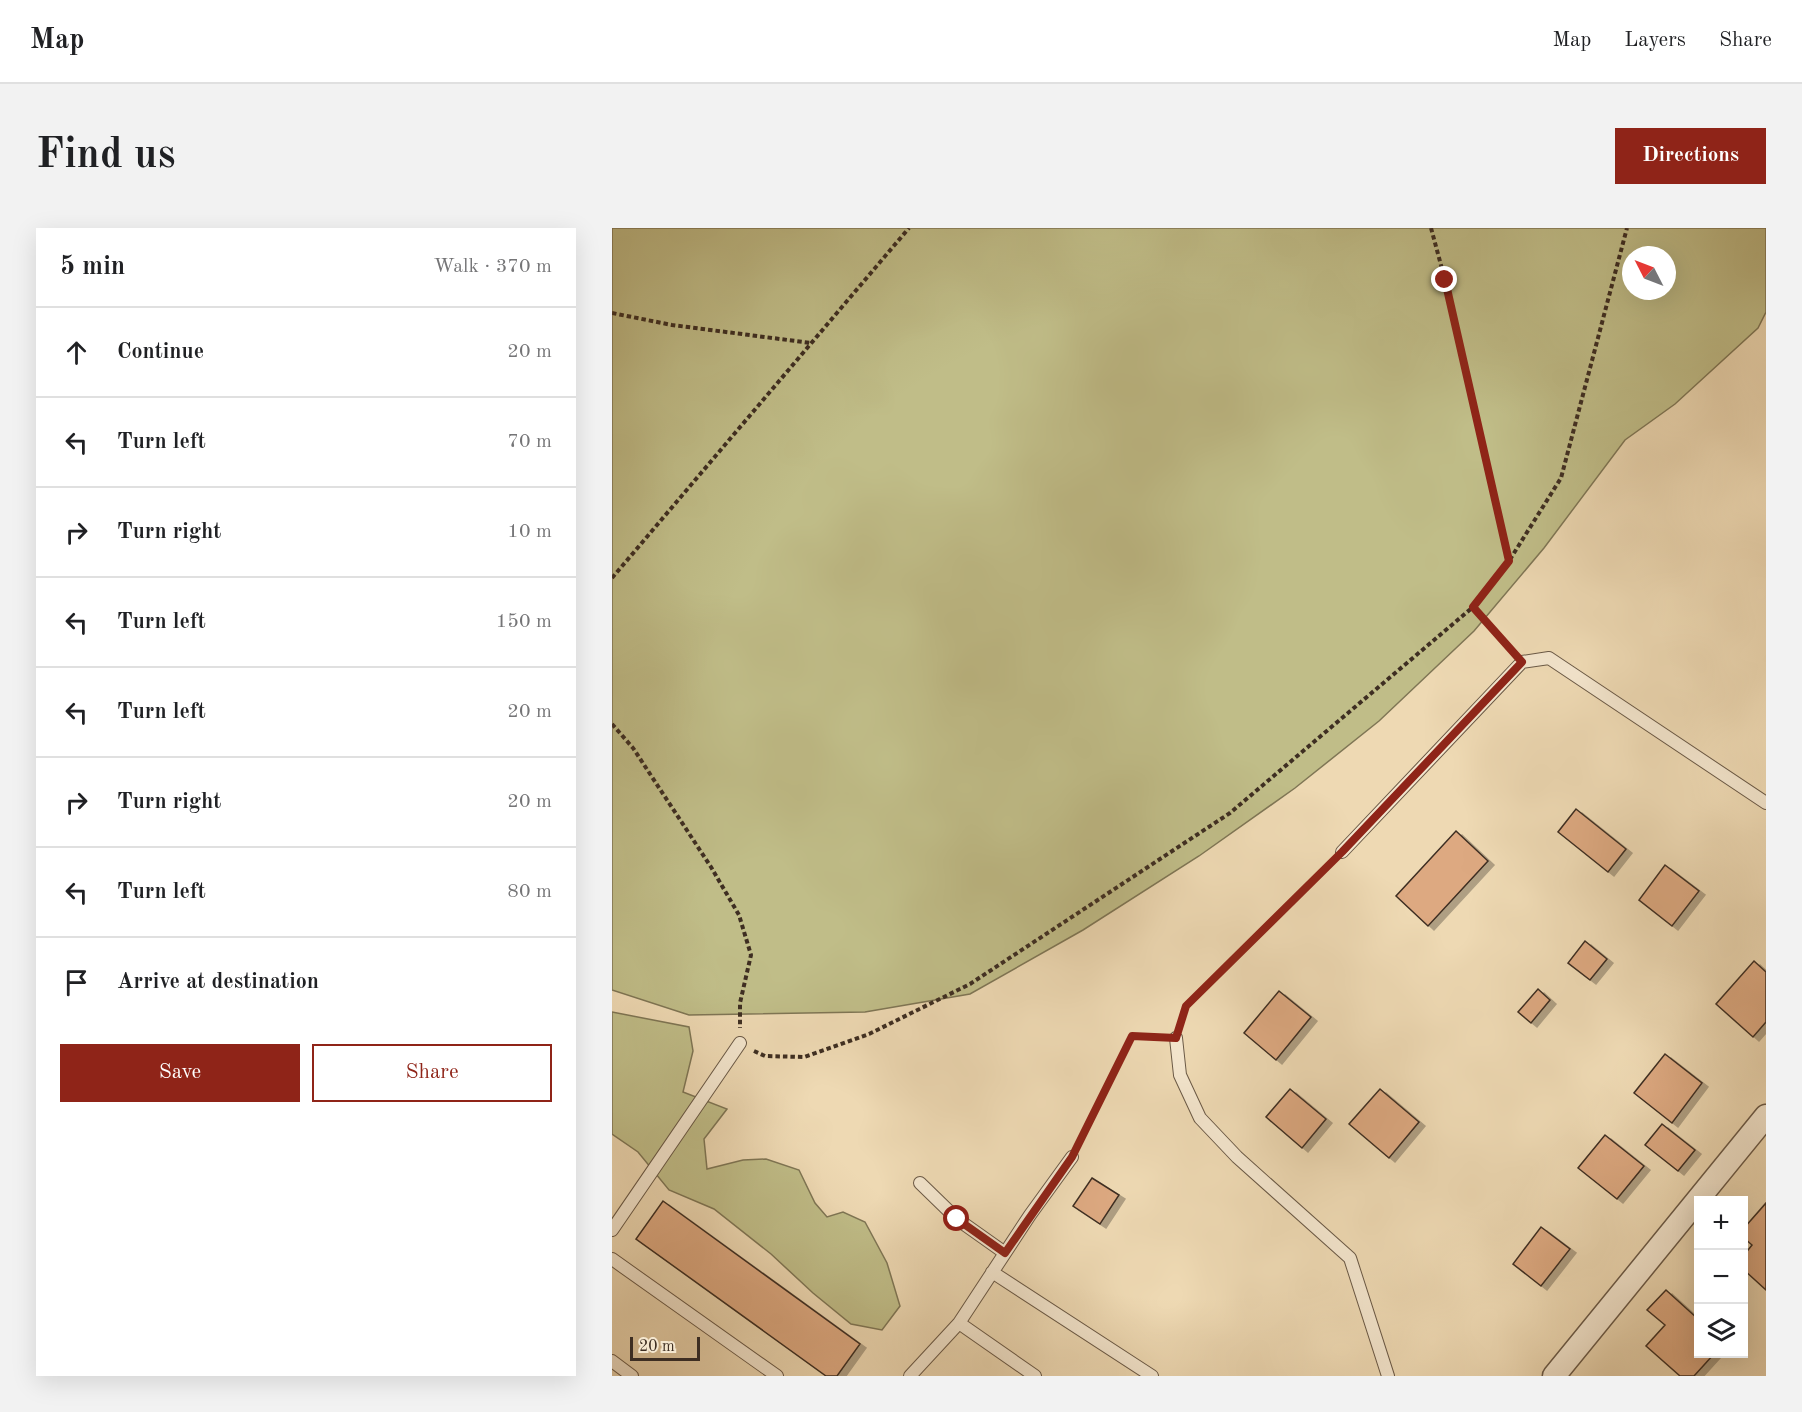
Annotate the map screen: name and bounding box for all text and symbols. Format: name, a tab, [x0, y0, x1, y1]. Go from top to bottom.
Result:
text: Map	[30, 27, 84, 55]
text: Map	[1552, 30, 1591, 51]
text: Layers	[1624, 30, 1686, 51]
text: Share	[1719, 30, 1772, 51]
button: Directions	[1615, 128, 1766, 184]
text: Find us	[36, 135, 175, 177]
north arrow	[1622, 246, 1676, 300]
text: 5 min	[60, 254, 125, 280]
text: Walk · 370 m	[433, 257, 552, 277]
route end	[1431, 266, 1457, 292]
icon: ahead	[60, 336, 93, 369]
text: Continue	[117, 341, 204, 363]
text: 20 m	[507, 342, 552, 362]
icon: left	[60, 426, 93, 459]
text: Turn left	[117, 431, 206, 453]
text: 70 m	[507, 432, 552, 452]
icon: right	[60, 516, 93, 549]
text: Turn right	[117, 521, 221, 543]
text: 10 m	[507, 522, 552, 542]
icon: left	[60, 606, 93, 639]
text: Turn left	[117, 611, 206, 633]
text: 150 m	[496, 612, 552, 632]
icon: left	[60, 696, 93, 729]
text: Turn left	[117, 701, 206, 723]
text: 20 m	[507, 702, 552, 722]
icon: right	[60, 786, 93, 819]
text: Turn right	[117, 791, 221, 813]
text: 20 m	[507, 792, 552, 812]
icon: left	[60, 876, 93, 909]
text: Turn left	[117, 881, 206, 903]
text: 80 m	[507, 882, 552, 902]
icon: arrive	[60, 966, 93, 999]
text: Arrive at destination	[117, 971, 319, 993]
button: Save	[60, 1044, 300, 1102]
button: Share	[312, 1044, 552, 1102]
map controls	[1694, 1196, 1748, 1358]
button: +	[1694, 1196, 1748, 1250]
route start	[943, 1205, 969, 1231]
button: −	[1694, 1250, 1748, 1304]
button: layers	[1694, 1304, 1748, 1358]
scale bar	[630, 1334, 700, 1362]
text: 20 m	[639, 1339, 675, 1355]

